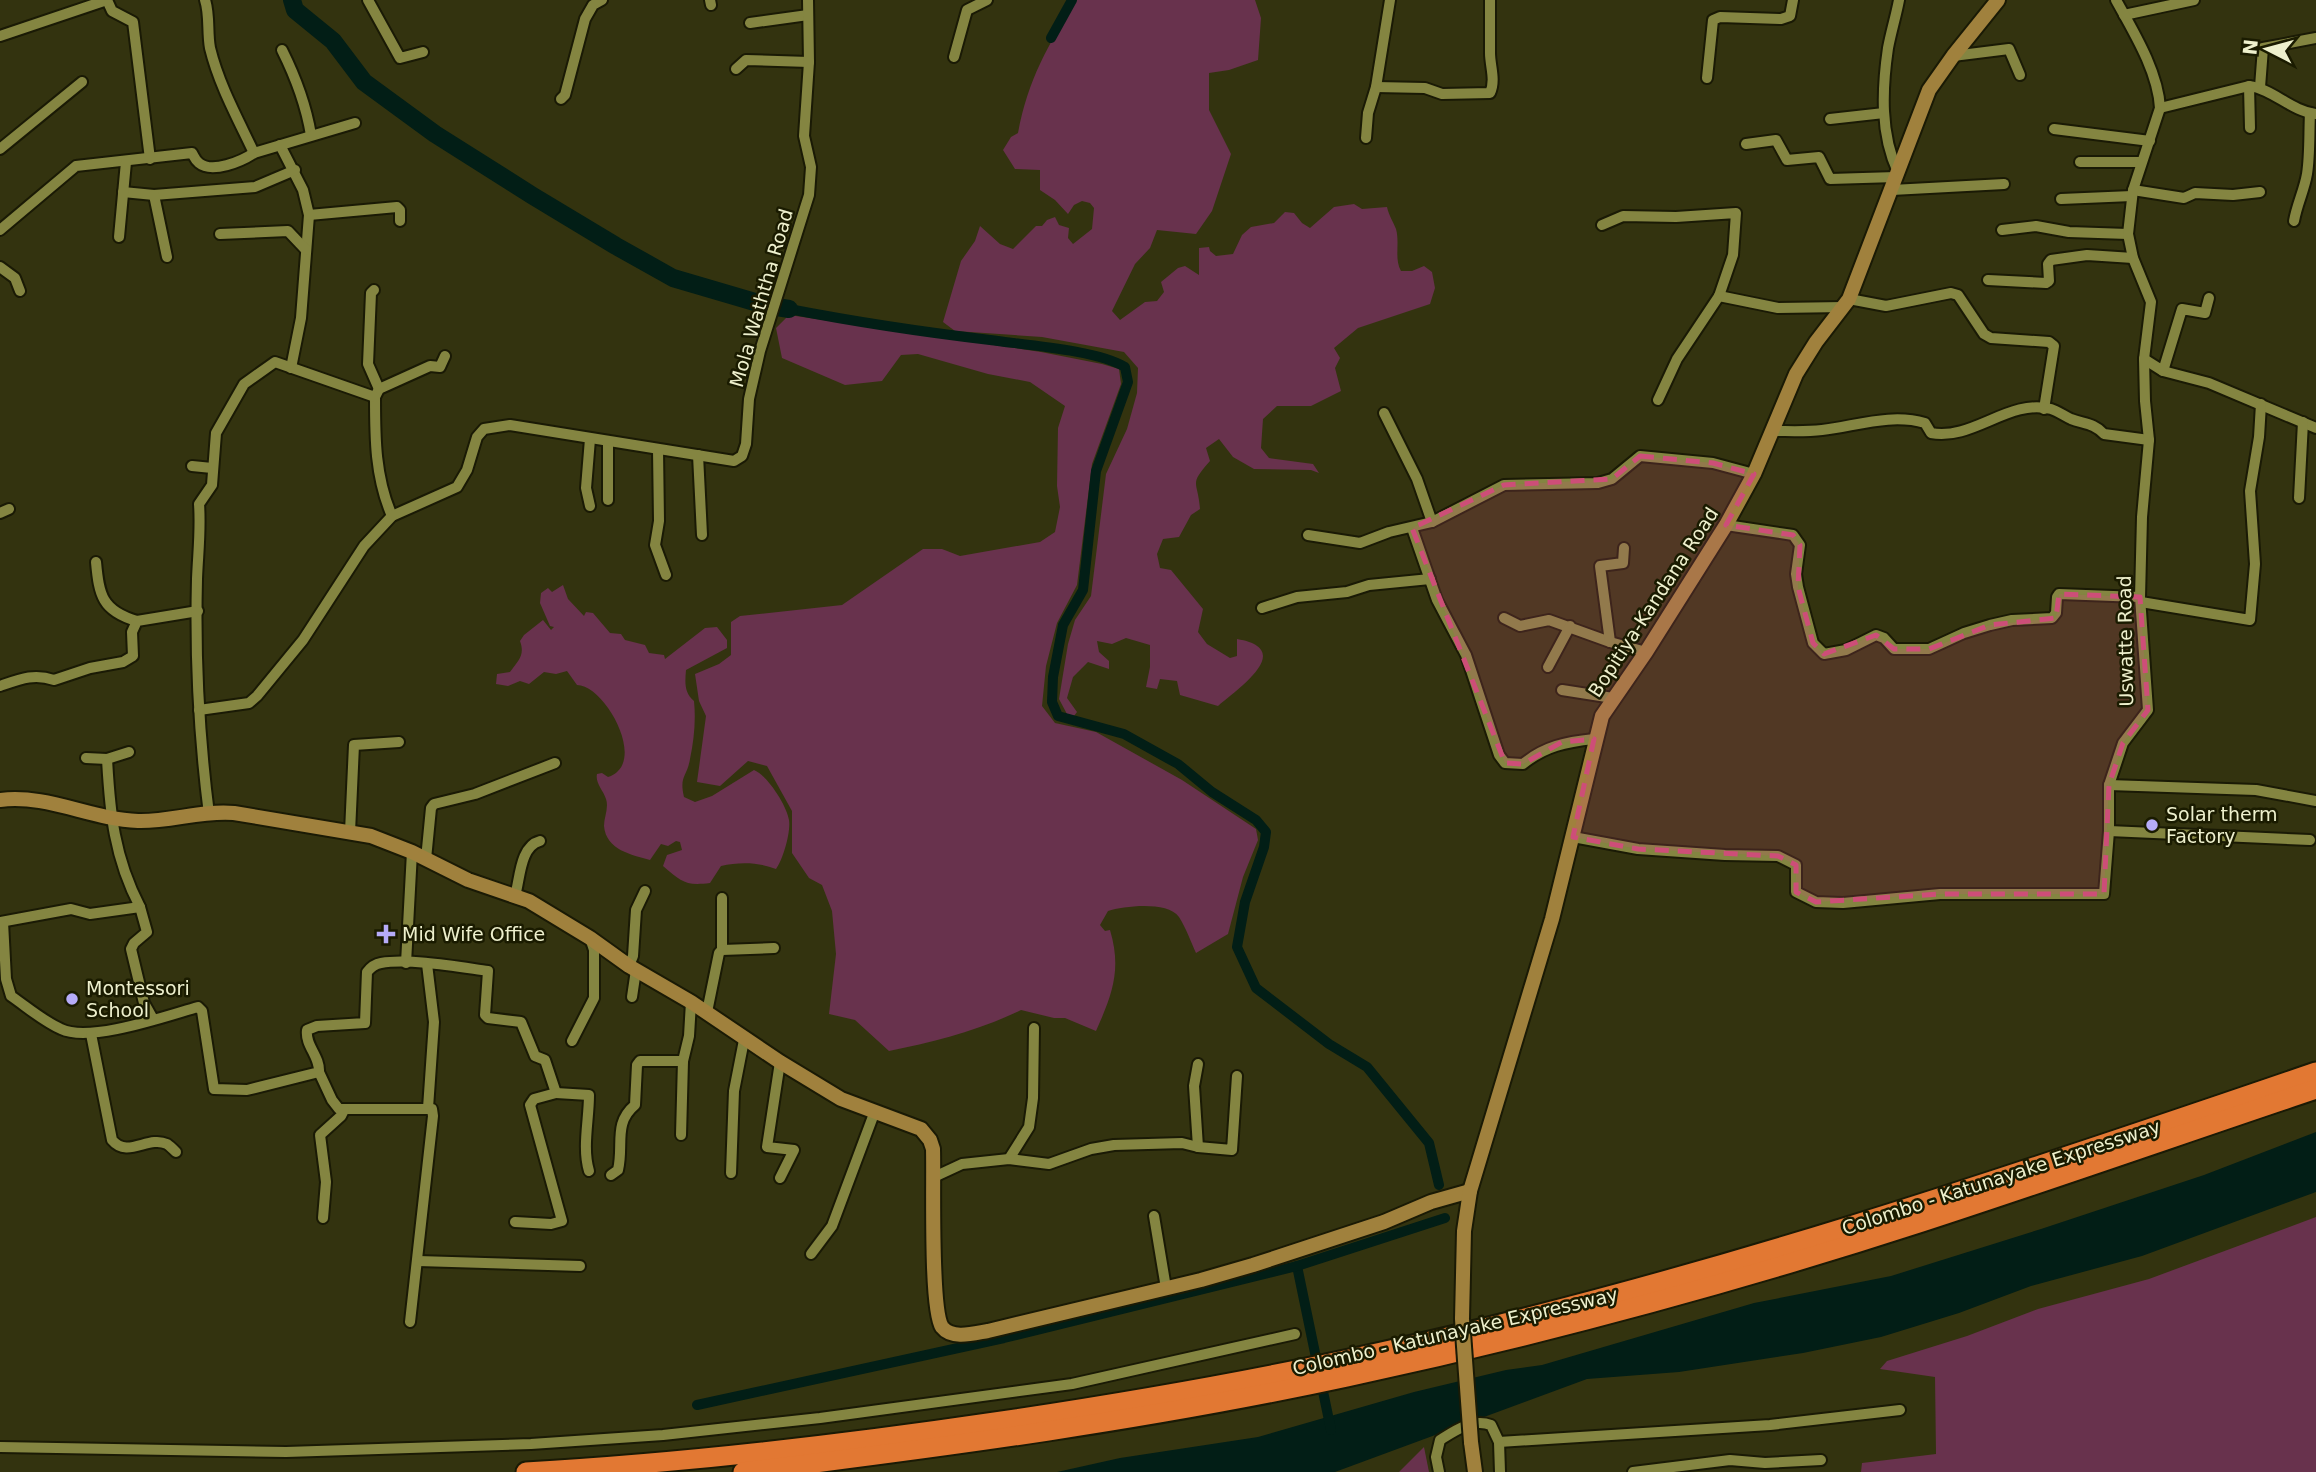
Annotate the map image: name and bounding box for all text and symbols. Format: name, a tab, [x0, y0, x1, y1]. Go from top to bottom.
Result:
north arrow	[2232, 14, 2302, 84]
text: N	[2238, 38, 2262, 56]
street label: Mola Waththa Road	[725, 206, 797, 390]
street label: Bopitiya-Kandana Road	[1583, 503, 1723, 701]
street label: Uswatte Road	[2113, 575, 2137, 707]
place label: Solar therm Factory	[2166, 803, 2278, 847]
marker: Solar therm Factory	[2144, 817, 2160, 833]
place label: Mid Wife Office	[402, 923, 545, 945]
marker: Mid Wife Office	[376, 924, 396, 944]
place label: Montessori School	[86, 977, 190, 1021]
marker: Montessori School	[64, 991, 80, 1007]
street label: Colombo - Katunayake Expressway	[1839, 1115, 2163, 1239]
street label: Colombo - Katunayake Expressway	[1290, 1283, 1620, 1379]

